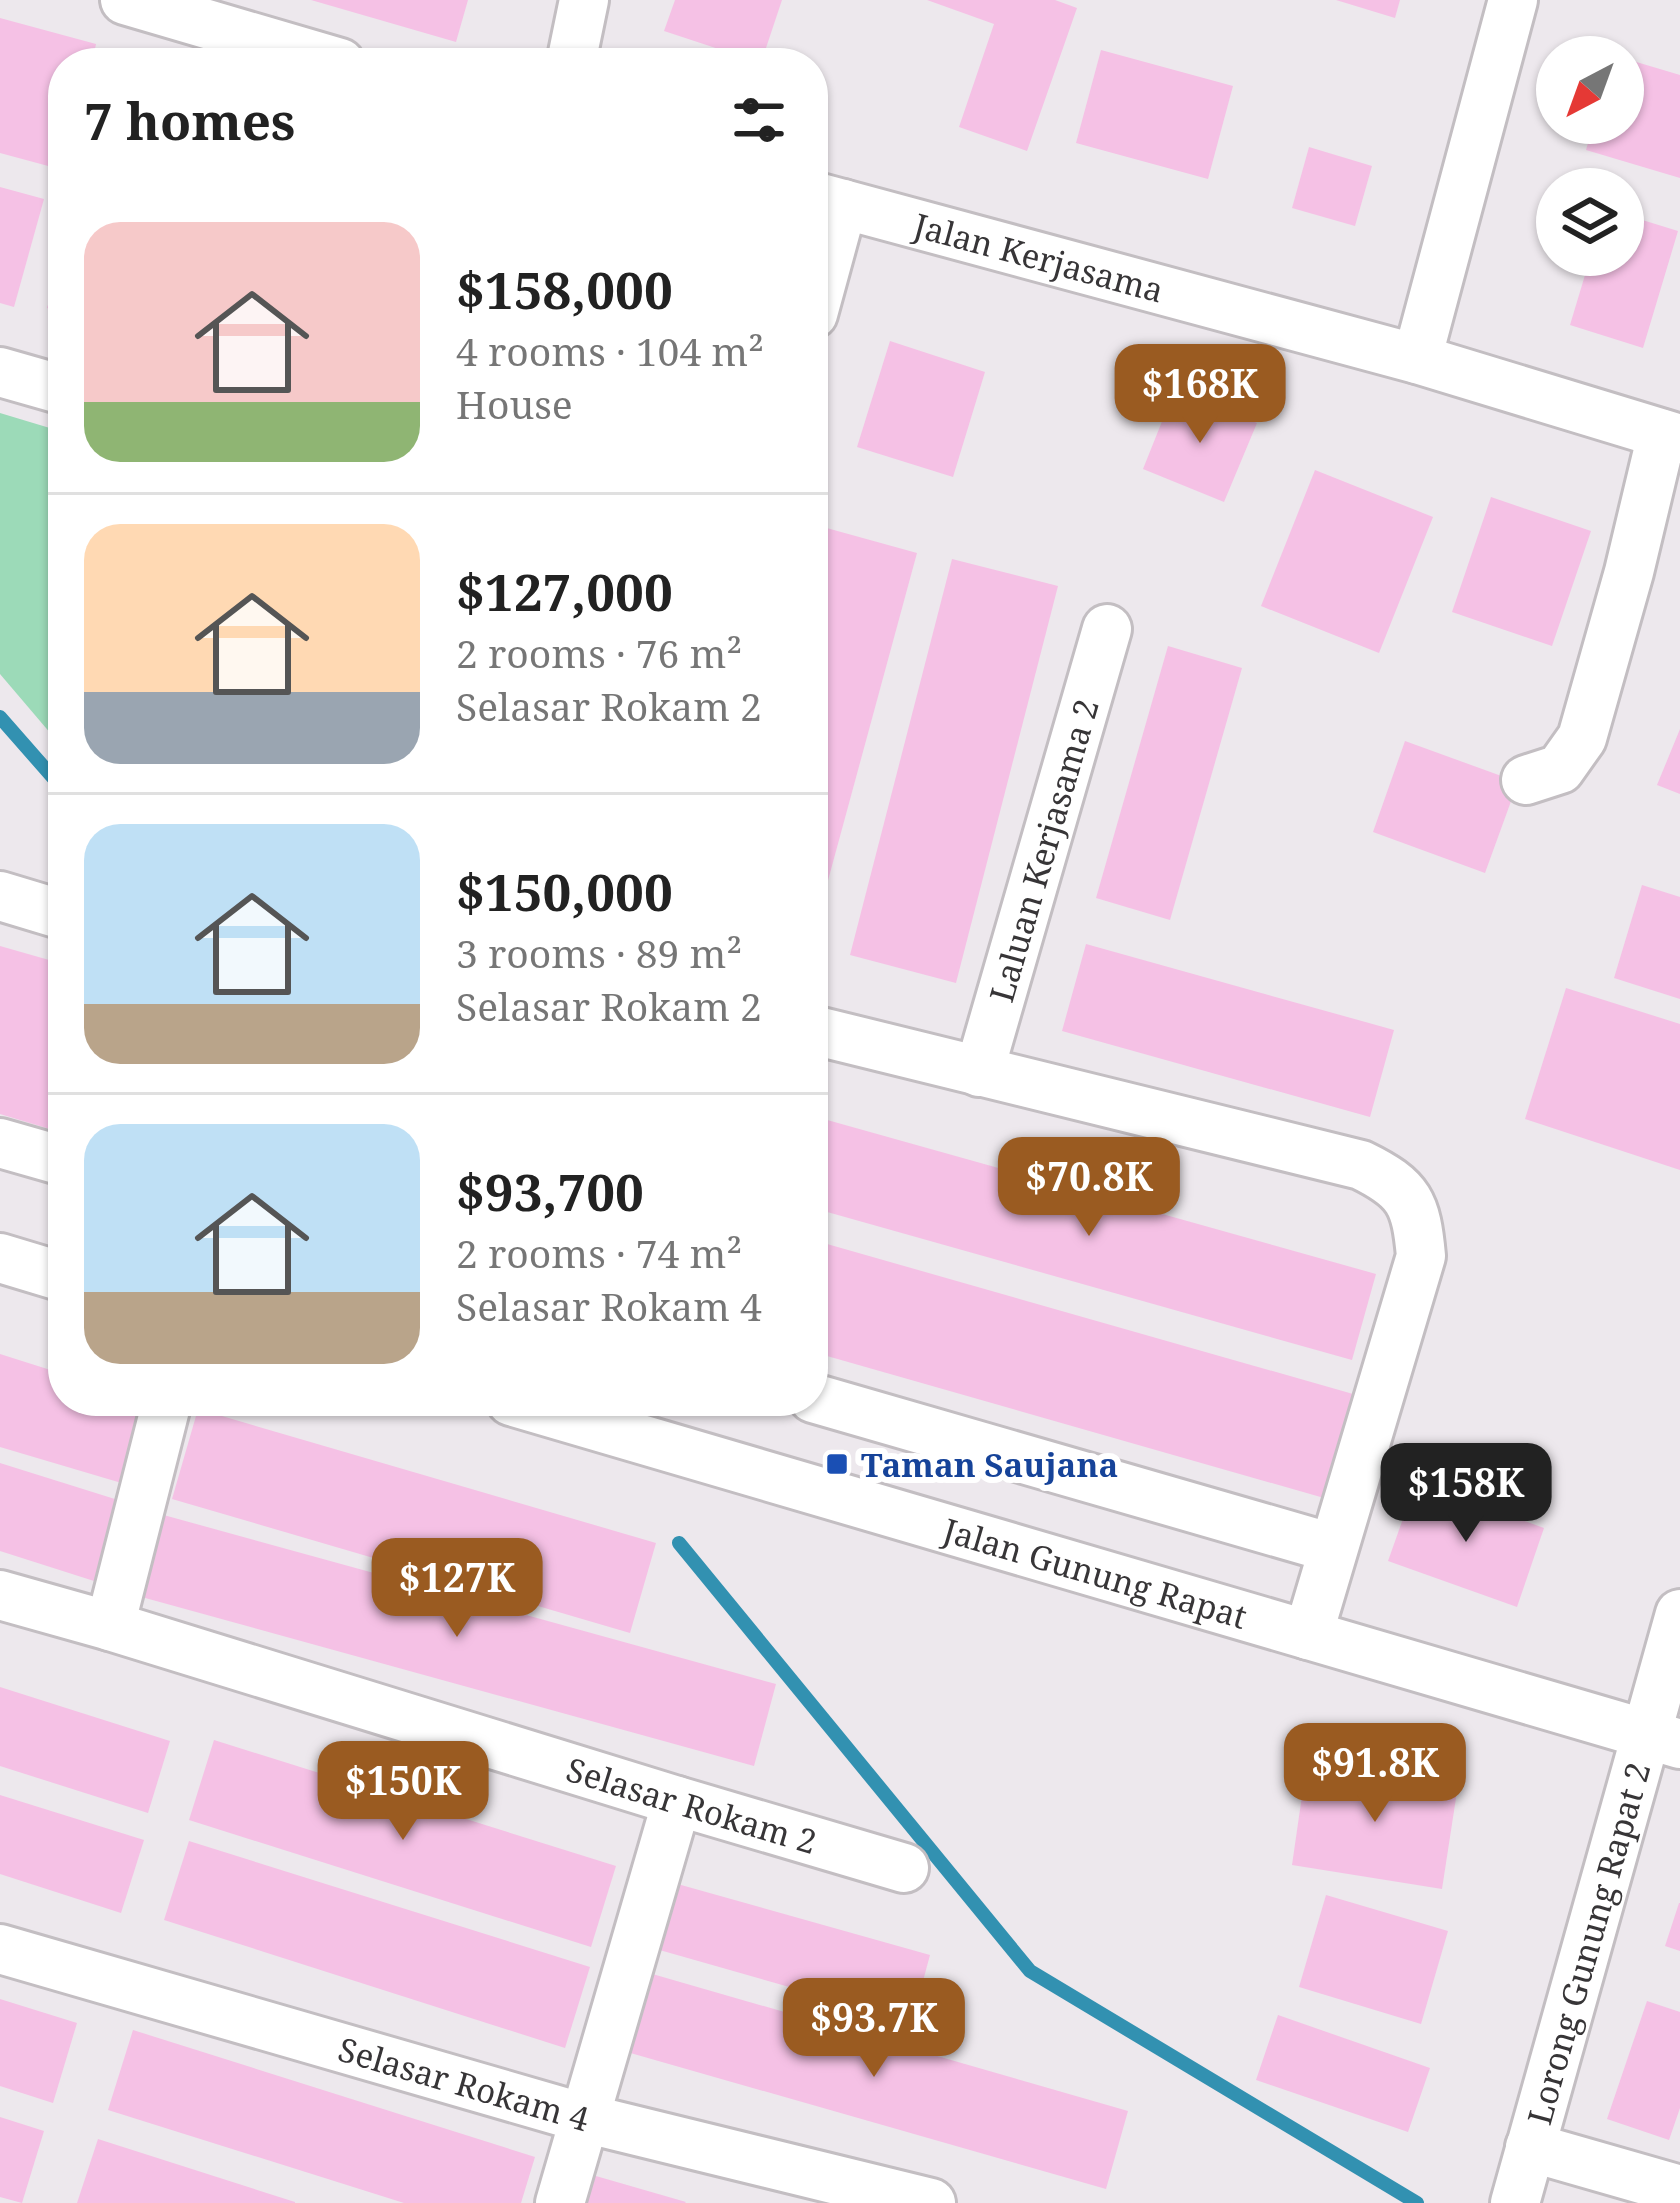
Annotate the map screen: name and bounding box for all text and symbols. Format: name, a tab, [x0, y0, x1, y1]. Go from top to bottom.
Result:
north arrow	[1536, 36, 1644, 144]
map controls	[1536, 36, 1644, 276]
text: 7 homes	[84, 85, 295, 155]
icon: filters	[726, 87, 792, 153]
button: layers	[1536, 168, 1644, 276]
street label: Jalan Kerjasama	[908, 202, 1169, 312]
text: $158,000	[456, 254, 673, 324]
icon: home	[180, 270, 324, 414]
text: 4 rooms · 104 m²	[456, 324, 764, 377]
pin: $168K	[1116, 344, 1284, 446]
text: $168K	[1142, 356, 1258, 409]
text: House	[456, 377, 573, 430]
text: $127,000	[456, 556, 673, 626]
icon: home	[180, 572, 324, 716]
text: 2 rooms · 76 m²	[456, 626, 742, 679]
text: Selasar Rokam 2	[456, 679, 762, 732]
street label: Laluan Kerjasama 2	[978, 693, 1108, 1007]
text: $150,000	[456, 856, 673, 926]
icon: home	[180, 872, 324, 1016]
text: 3 rooms · 89 m²	[456, 926, 742, 979]
text: Selasar Rokam 2	[456, 979, 762, 1032]
pin: $70.8K	[991, 1137, 1187, 1239]
text: $70.8K	[1025, 1149, 1153, 1202]
text: $93,700	[456, 1156, 644, 1226]
icon: home	[180, 1172, 324, 1316]
text: 2 rooms · 74 m²	[456, 1226, 742, 1279]
text: Selasar Rokam 4	[456, 1279, 762, 1332]
place label: Taman Saujana	[861, 1442, 1118, 1487]
pin: $158K	[1382, 1443, 1550, 1545]
marker: Taman Saujana	[824, 1451, 850, 1477]
text: $158K	[1408, 1455, 1524, 1508]
street label: Jalan Gunung Rapat	[937, 1506, 1252, 1638]
pin: $127K	[373, 1538, 541, 1640]
text: $127K	[399, 1550, 515, 1603]
pin: $91.8K	[1277, 1723, 1473, 1825]
text: $91.8K	[1311, 1735, 1439, 1788]
pin: $150K	[319, 1741, 487, 1843]
street label: Selasar Rokam 2	[561, 1746, 822, 1864]
text: $150K	[345, 1753, 461, 1806]
street label: Lorong Gunung Rapat 2	[1516, 1757, 1660, 2129]
pin: $93.7K	[776, 1978, 972, 2080]
text: $93.7K	[810, 1990, 938, 2043]
street label: Selasar Rokam 4	[333, 2026, 595, 2141]

